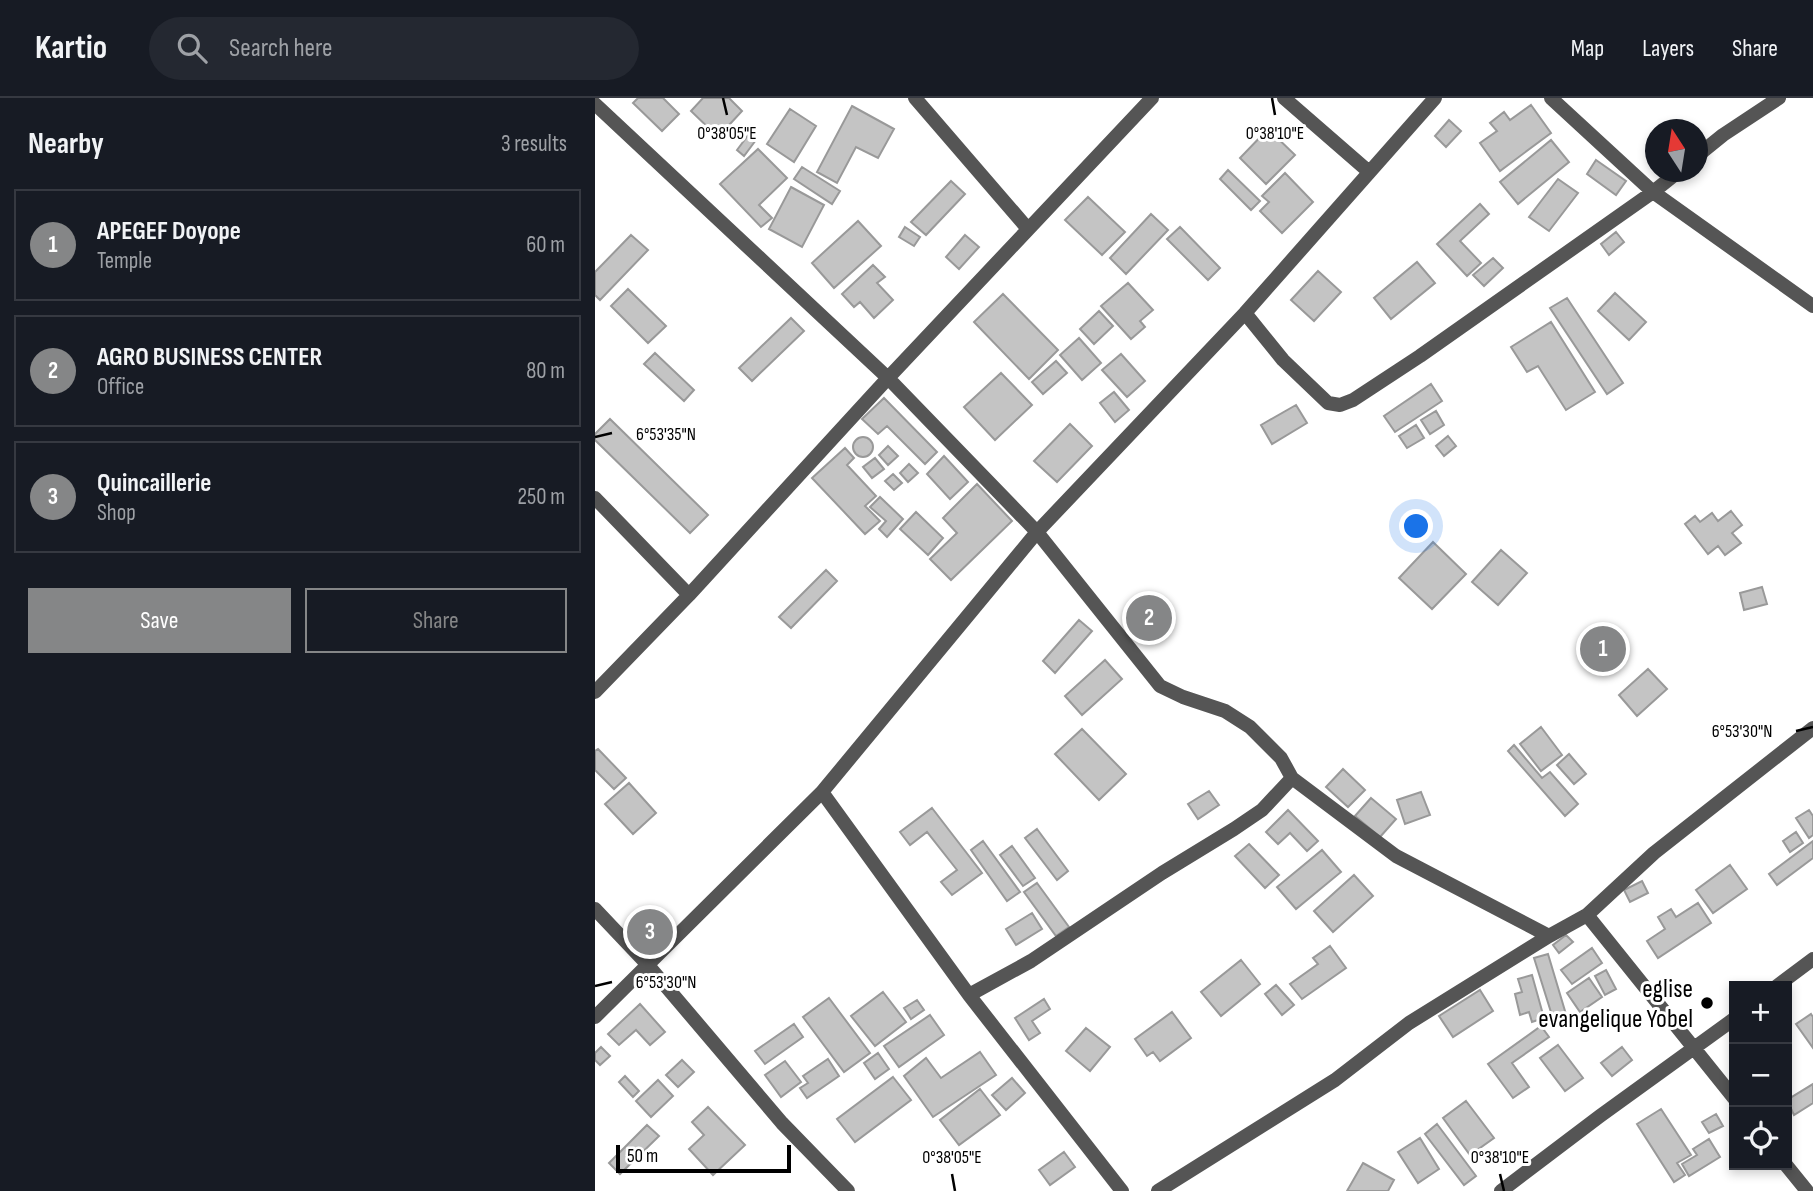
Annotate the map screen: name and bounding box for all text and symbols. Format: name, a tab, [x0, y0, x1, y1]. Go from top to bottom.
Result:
search box	[149, 17, 639, 80]
text: Kartio	[35, 28, 107, 68]
icon: search	[173, 29, 211, 67]
text: Search here	[229, 33, 332, 64]
text: Map	[1571, 34, 1604, 63]
text: Layers	[1642, 34, 1694, 63]
text: Share	[1732, 34, 1778, 63]
north arrow	[1645, 119, 1708, 182]
text: 0°38'05"E	[697, 123, 757, 144]
text: 0°38'10"E	[1246, 123, 1304, 144]
text: Nearby	[28, 126, 104, 162]
text: 3 results	[501, 130, 567, 158]
text: APEGEF Doyope	[97, 216, 241, 247]
text: 1	[48, 231, 58, 259]
text: 60 m	[526, 231, 565, 259]
text: Temple	[97, 247, 152, 275]
text: AGRO BUSINESS CENTER	[97, 342, 322, 373]
text: 2	[48, 357, 58, 385]
text: 80 m	[526, 357, 565, 385]
text: Office	[97, 373, 144, 401]
text: 6°53'35"N	[636, 424, 696, 445]
text: Quincaillerie	[97, 468, 211, 499]
text: 3	[48, 483, 58, 511]
text: 250 m	[518, 483, 565, 511]
text: Shop	[97, 499, 136, 527]
your location	[1399, 509, 1433, 543]
button: Save	[28, 588, 291, 653]
button: Share	[305, 588, 567, 653]
pin: 2	[1126, 592, 1172, 644]
pin: 1	[1580, 623, 1626, 675]
text: 6°53'30"N	[1712, 721, 1772, 742]
pin: 3	[627, 906, 673, 958]
text: 6°53'30"N	[636, 972, 696, 993]
place label: eglise evangelique Yobel	[1538, 974, 1693, 1035]
map controls	[1729, 981, 1792, 1170]
button: +	[1729, 981, 1792, 1044]
marker: eglise evangelique Yobel	[1699, 995, 1715, 1011]
button: −	[1729, 1044, 1792, 1107]
button: locate	[1729, 1107, 1792, 1170]
scale bar	[616, 1142, 791, 1174]
text: 50 m	[627, 1145, 658, 1168]
text: 0°38'05"E	[922, 1147, 982, 1168]
text: 0°38'10"E	[1471, 1147, 1529, 1168]

